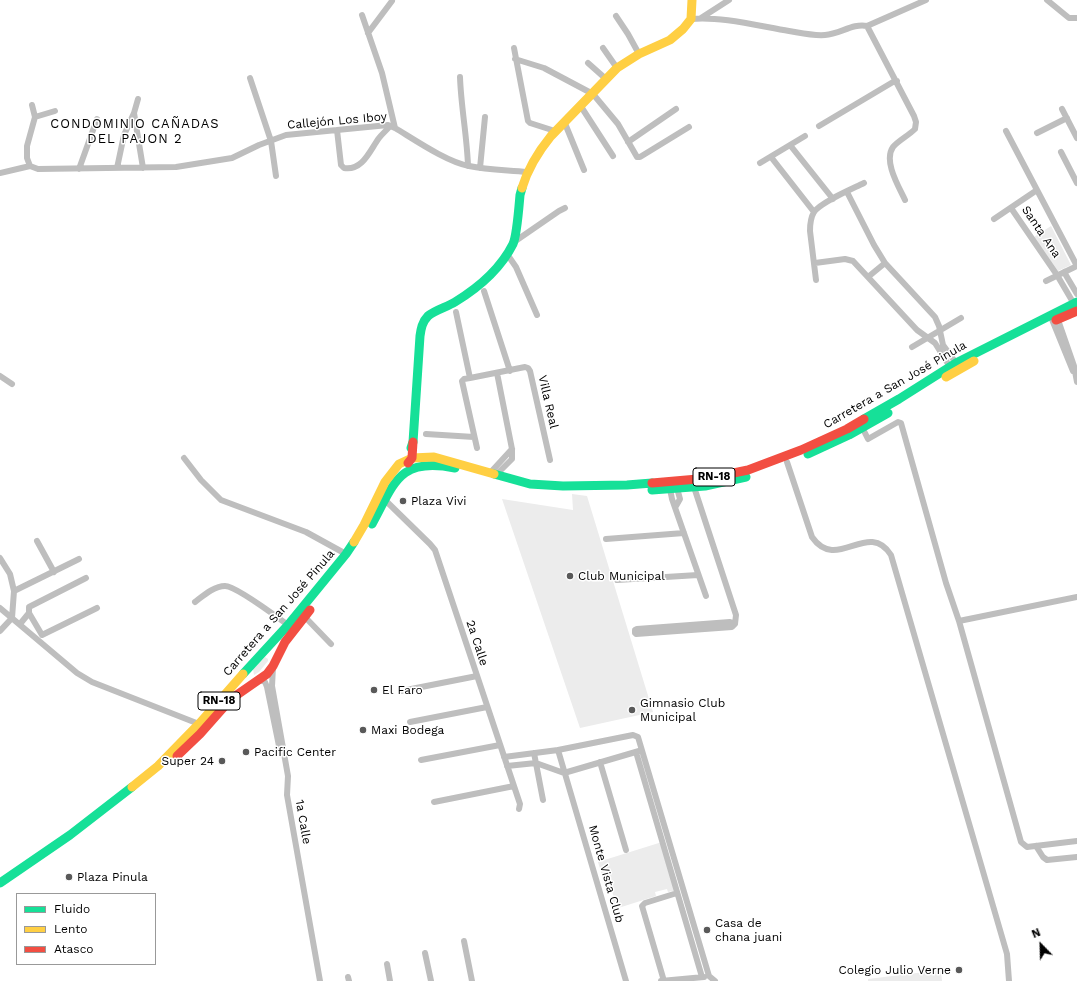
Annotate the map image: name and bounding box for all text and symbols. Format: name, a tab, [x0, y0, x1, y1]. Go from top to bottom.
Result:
street label: Callejón Los Iboy	[287, 109, 387, 133]
district label: CONDOMINIO CAÑADAS DEL PAJON 2	[50, 116, 220, 147]
street label: Santa Ana	[1018, 203, 1064, 261]
street label: Carretera a San José Pinula	[821, 338, 969, 432]
street label: Villa Real	[535, 374, 561, 430]
road number: RN-18	[693, 468, 735, 486]
place label: Plaza Vivi	[411, 494, 466, 508]
marker: Plaza Vivi	[398, 496, 408, 506]
street label: Carretera a San José Pinula	[220, 547, 338, 679]
place label: Club Municipal	[578, 569, 665, 583]
marker: Club Municipal	[565, 571, 575, 581]
street label: 2a Calle	[463, 618, 491, 668]
place label: El Faro	[382, 683, 423, 697]
marker: El Faro	[369, 685, 379, 695]
road number: RN-18	[198, 692, 240, 710]
place label: Gimnasio Club Municipal	[640, 696, 725, 724]
marker: Gimnasio Club Municipal	[627, 705, 637, 715]
place label: Maxi Bodega	[371, 723, 444, 737]
marker: Maxi Bodega	[358, 725, 368, 735]
place label: Pacific Center	[254, 745, 336, 759]
marker: Pacific Center	[241, 747, 251, 757]
place label: Super 24	[162, 754, 214, 768]
marker: Super 24	[217, 756, 227, 766]
street label: 1a Calle	[292, 799, 314, 845]
street label: Monte Vista Club	[585, 824, 627, 924]
place label: Plaza Pinula	[77, 870, 148, 884]
marker: Plaza Pinula	[64, 872, 74, 882]
legend	[16, 893, 156, 965]
text: Fluido	[54, 902, 90, 916]
place label: Casa de chana juani	[715, 916, 782, 944]
text: Lento	[54, 922, 88, 936]
marker: Casa de chana juani	[702, 925, 712, 935]
north arrow	[1021, 925, 1061, 965]
text: N	[1030, 926, 1042, 941]
text: Atasco	[54, 942, 94, 956]
place label: Colegio Julio Verne	[838, 963, 951, 977]
marker: Colegio Julio Verne	[954, 965, 964, 975]

